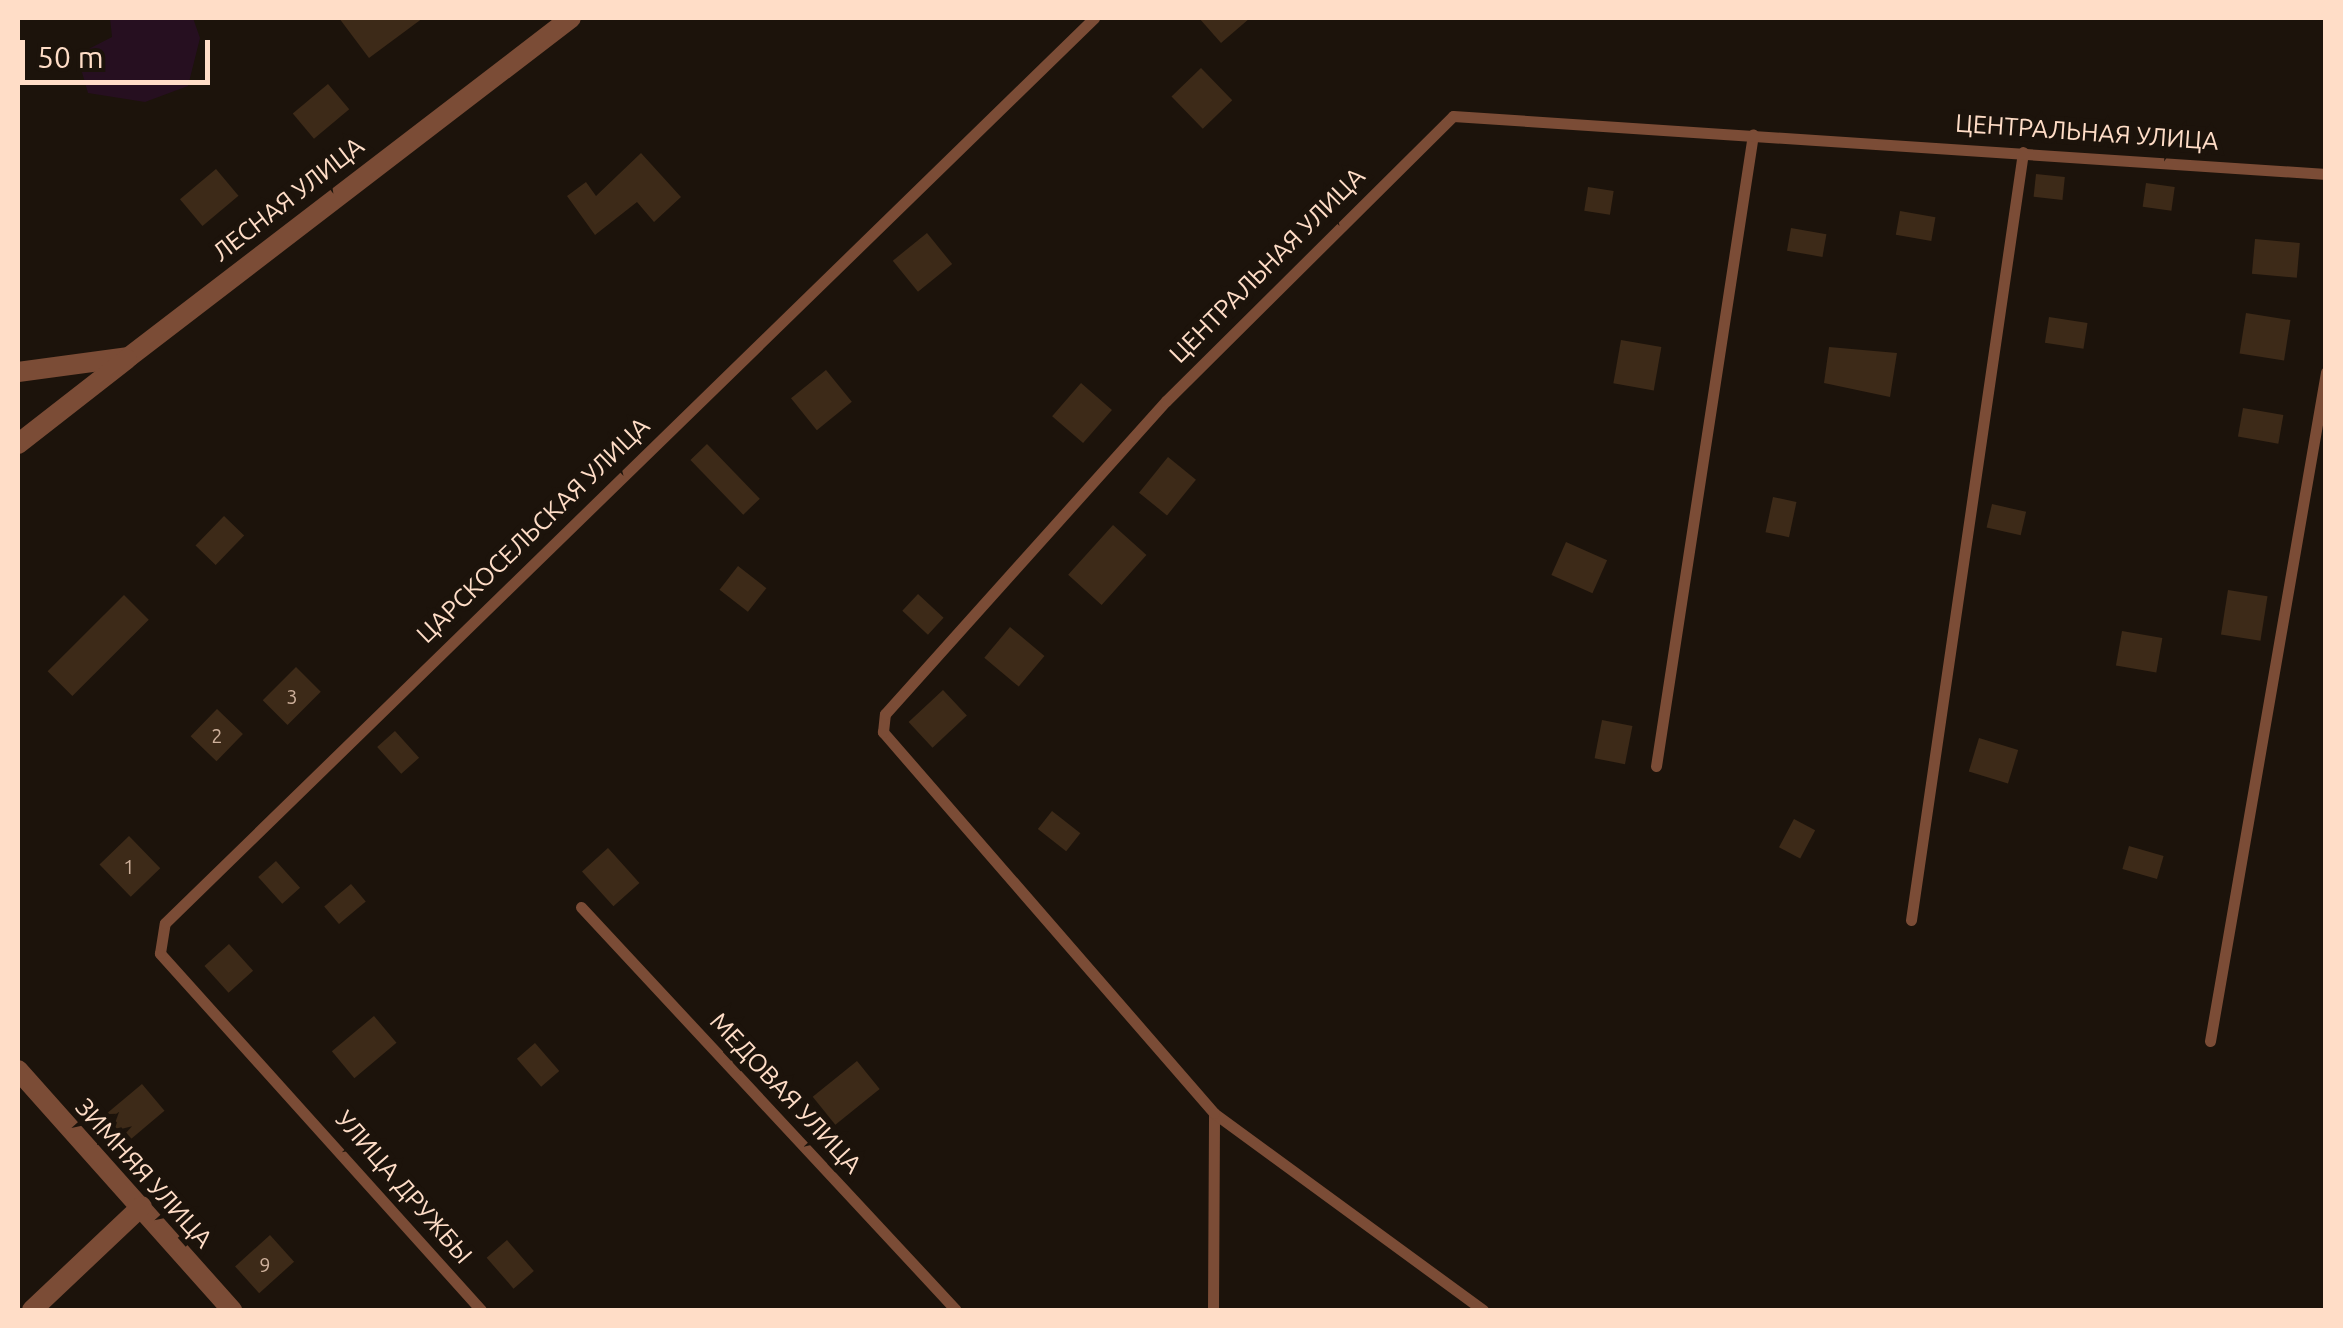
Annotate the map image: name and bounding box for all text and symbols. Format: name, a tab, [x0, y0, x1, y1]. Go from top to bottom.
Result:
scale bar	[25, 20, 215, 82]
text: 50 m	[37, 40, 104, 74]
street label: ЦЕНТРАЛЬНАЯ УЛИЦА	[1954, 108, 2220, 156]
street label: ЛЕСНАЯ УЛИЦА	[206, 131, 370, 267]
street label: ЦЕНТРАЛЬНАЯ УЛИЦА	[1163, 161, 1371, 369]
street label: ЦАРСКОСЕЛЬСКАЯ УЛИЦА	[410, 411, 656, 649]
house number: 3	[286, 684, 298, 708]
house number: 2	[211, 723, 223, 747]
house number: 1	[123, 854, 135, 878]
street label: МЕДОВАЯ УЛИЦА	[704, 1006, 868, 1180]
street label: ЗИМНЯЯ УЛИЦА	[69, 1092, 219, 1254]
street label: УЛИЦА ДРУЖБЫ	[329, 1104, 479, 1270]
house number: 9	[259, 1252, 271, 1276]

